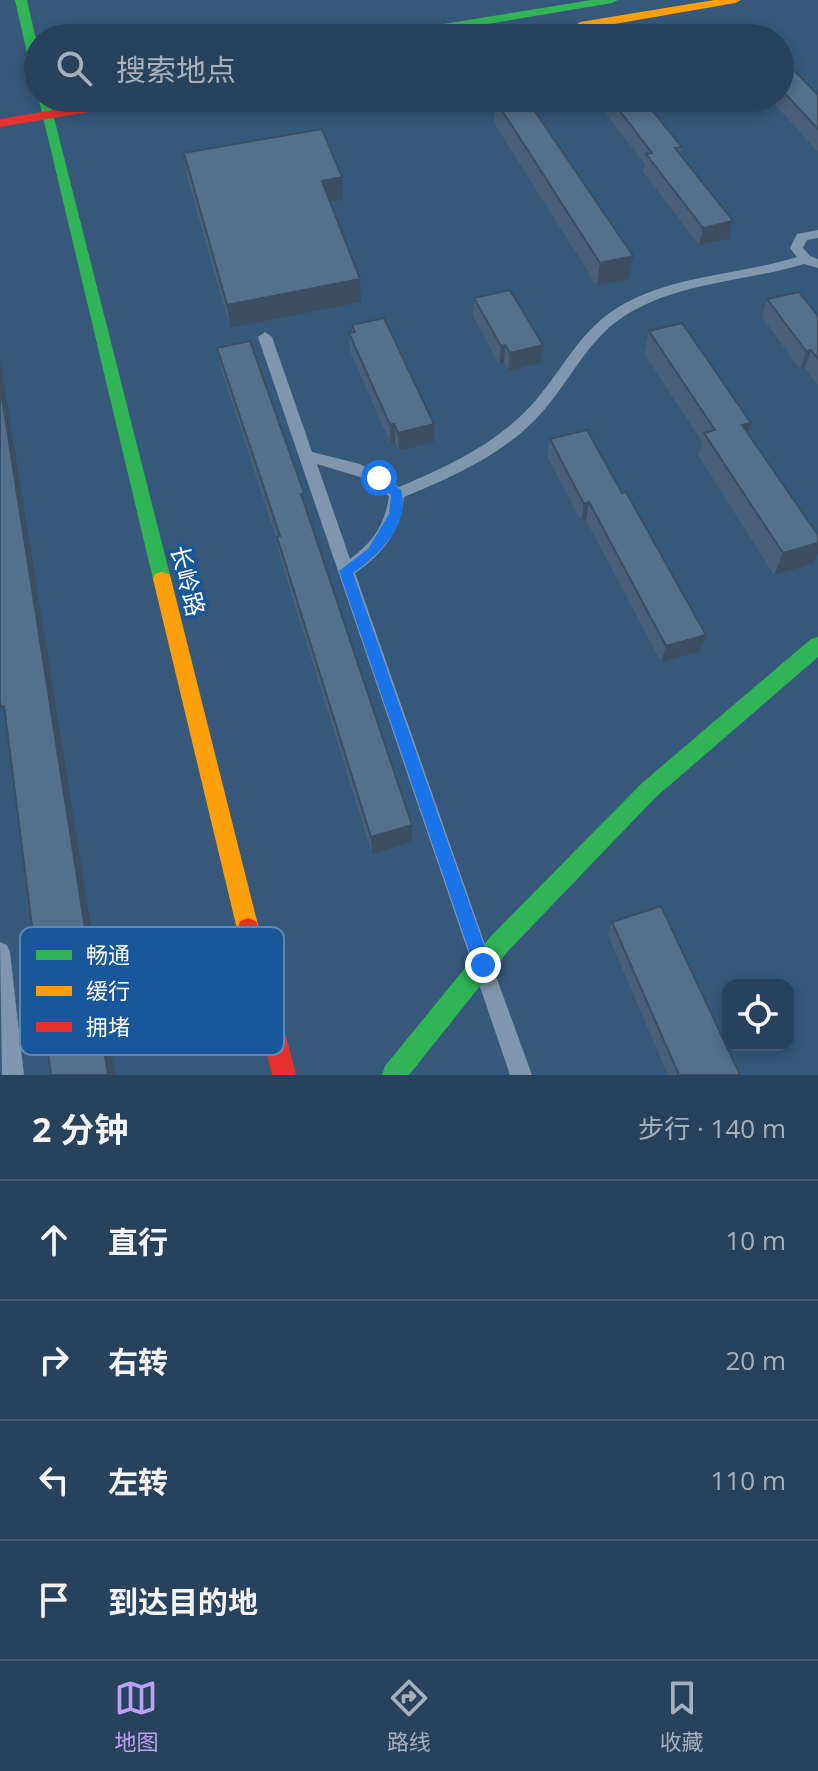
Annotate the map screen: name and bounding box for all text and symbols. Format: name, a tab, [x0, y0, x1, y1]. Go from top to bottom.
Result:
search box	[24, 24, 794, 112]
icon: search	[52, 46, 96, 90]
text: 搜索地点	[116, 49, 236, 90]
route start	[361, 460, 397, 496]
street label: 长岭路	[164, 542, 213, 620]
legend	[20, 927, 284, 1055]
text: 畅通	[86, 939, 130, 969]
route end	[465, 947, 501, 983]
text: 缓行	[86, 975, 130, 1005]
map controls	[722, 979, 794, 1051]
button: locate	[722, 979, 794, 1051]
text: 拥堵	[86, 1011, 130, 1041]
text: 2 分钟	[32, 1106, 128, 1152]
text: 步行 · 140 m	[638, 1110, 786, 1146]
icon: ahead	[32, 1218, 76, 1262]
text: 直行	[108, 1221, 168, 1262]
text: 10 m	[725, 1222, 786, 1258]
icon: right	[32, 1338, 76, 1382]
text: 右转	[108, 1341, 168, 1382]
text: 20 m	[725, 1342, 786, 1378]
icon: left	[32, 1458, 76, 1502]
text: 左转	[108, 1461, 168, 1502]
text: 110 m	[711, 1462, 786, 1498]
icon: arrive	[32, 1578, 76, 1622]
text: 到达目的地	[108, 1581, 258, 1622]
tab: 地图	[114, 1676, 158, 1756]
tab: 路线	[387, 1676, 431, 1756]
tab: 收藏	[660, 1676, 704, 1756]

